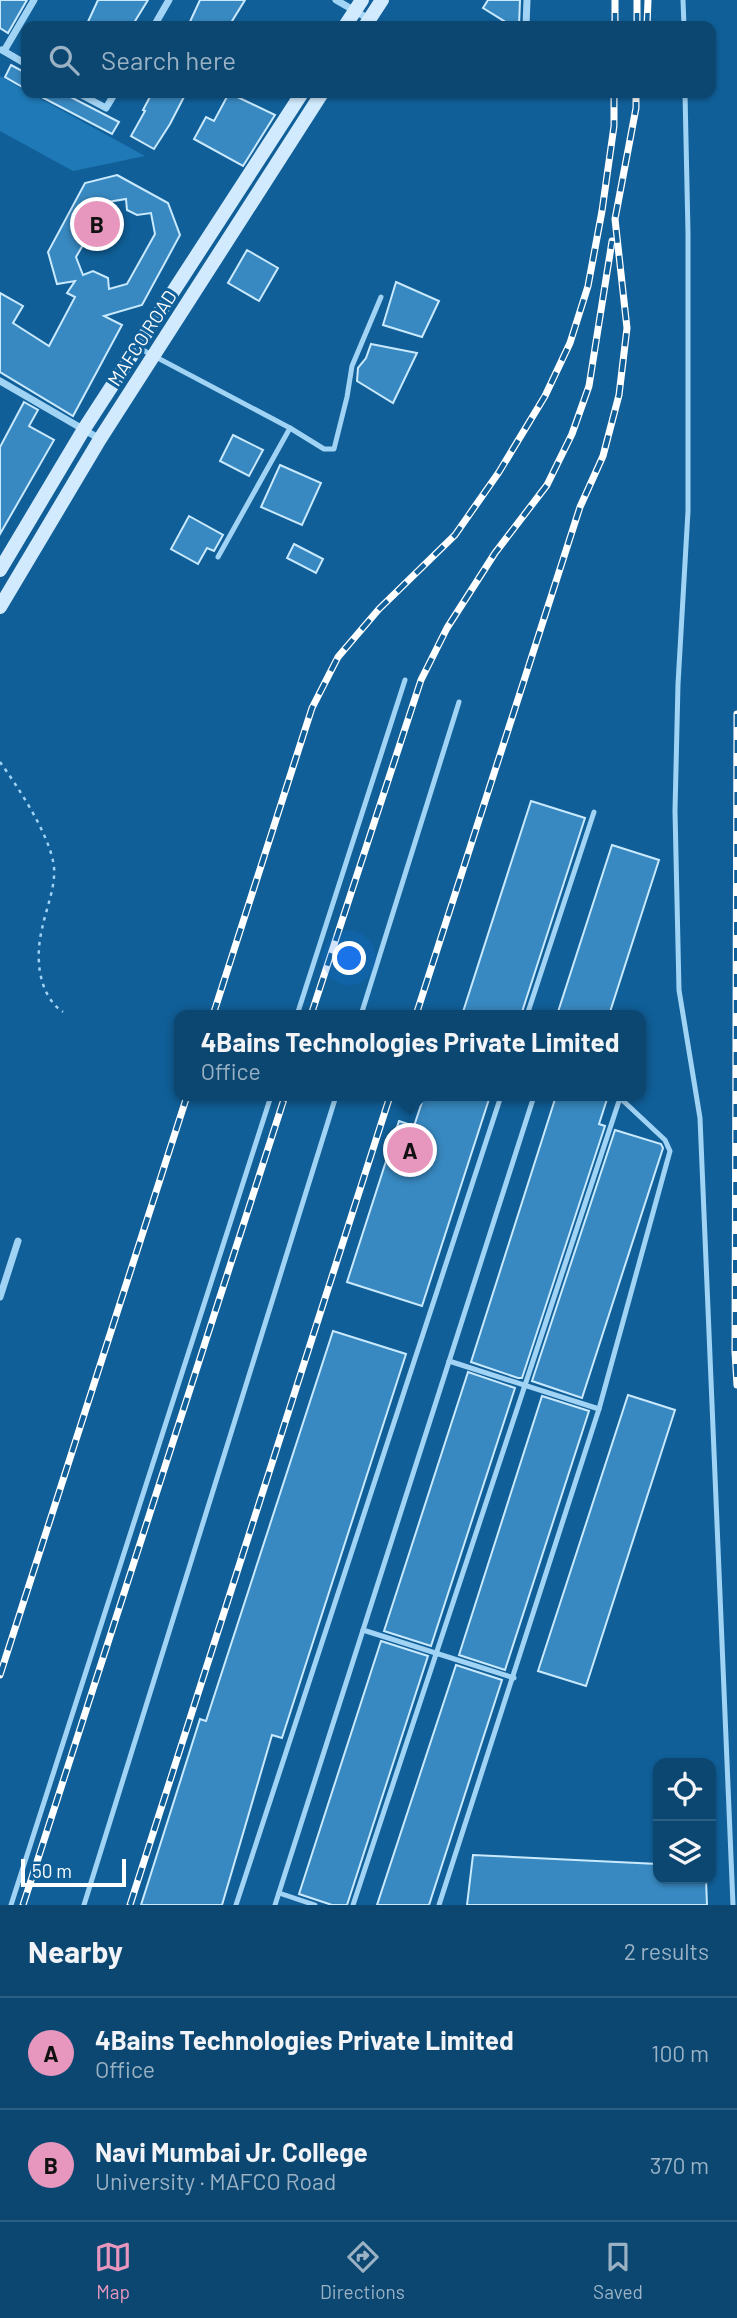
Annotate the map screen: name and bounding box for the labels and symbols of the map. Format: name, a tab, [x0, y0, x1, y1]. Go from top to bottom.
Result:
pin: B	[74, 198, 120, 250]
street label: MAFCO ROAD	[102, 285, 181, 390]
your location	[332, 941, 366, 975]
pin: A	[387, 1124, 433, 1176]
scale bar	[21, 1856, 126, 1888]

